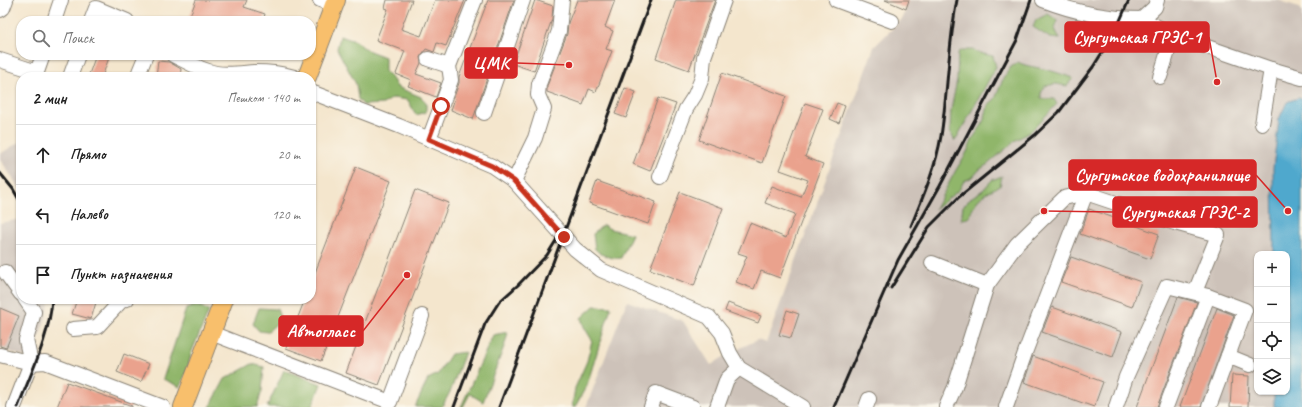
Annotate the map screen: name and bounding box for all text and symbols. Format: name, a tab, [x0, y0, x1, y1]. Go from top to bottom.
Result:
search box	[16, 16, 316, 60]
callout: Сургутская ГРЭС-1	[1065, 22, 1209, 52]
text: Сургутская ГРЭС-1	[1073, 26, 1203, 48]
icon: search	[30, 27, 52, 49]
text: Поиск	[62, 29, 94, 48]
callout: ЦМК	[465, 48, 517, 78]
text: ЦМК	[473, 52, 512, 74]
text: 2 мин	[32, 88, 67, 109]
text: Пешком · 140 m	[227, 90, 300, 106]
route start	[432, 97, 450, 115]
icon: ahead	[32, 144, 54, 166]
text: Прямо	[70, 145, 106, 164]
text: 20 m	[278, 147, 300, 163]
callout: Сургутское водохранилище	[1069, 160, 1256, 190]
text: Сургутское водохранилище	[1075, 164, 1251, 186]
callout: Сургутская ГРЭС-2	[1113, 197, 1257, 227]
text: Сургутская ГРЭС-2	[1121, 201, 1251, 223]
icon: left	[32, 204, 54, 226]
text: Налево	[70, 205, 108, 224]
text: 120 m	[272, 207, 300, 223]
route end	[555, 228, 573, 246]
map controls	[1254, 251, 1290, 395]
button: +	[1254, 251, 1290, 287]
icon: arrive	[32, 264, 54, 286]
text: Пункт назначения	[70, 265, 172, 284]
button: −	[1254, 287, 1290, 323]
callout: Автогласс	[279, 316, 363, 346]
text: Автогласс	[287, 320, 356, 342]
button: locate	[1254, 323, 1290, 359]
button: layers	[1254, 359, 1290, 395]

